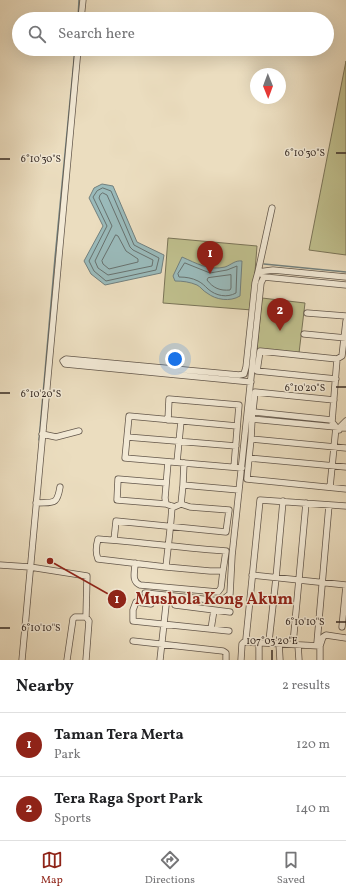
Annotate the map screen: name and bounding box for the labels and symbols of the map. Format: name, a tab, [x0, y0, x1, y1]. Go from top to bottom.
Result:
north arrow	[250, 68, 286, 104]
text: 6°10'30"S	[285, 146, 325, 160]
text: 6°10'30"S	[21, 152, 61, 166]
pin: 1	[197, 241, 223, 274]
pin: 2	[267, 298, 293, 331]
your location	[165, 349, 185, 369]
text: 6°10'20"S	[285, 381, 325, 395]
text: 6°10'20"S	[21, 387, 61, 401]
callout: Mushola Kong Akum	[107, 585, 301, 613]
text: Mushola Kong Akum	[135, 589, 293, 611]
text: 1	[115, 592, 120, 608]
text: 6°10'10"S	[285, 615, 325, 629]
text: 6°10'10"S	[21, 621, 61, 635]
text: 107°03'20"E	[246, 634, 298, 648]

